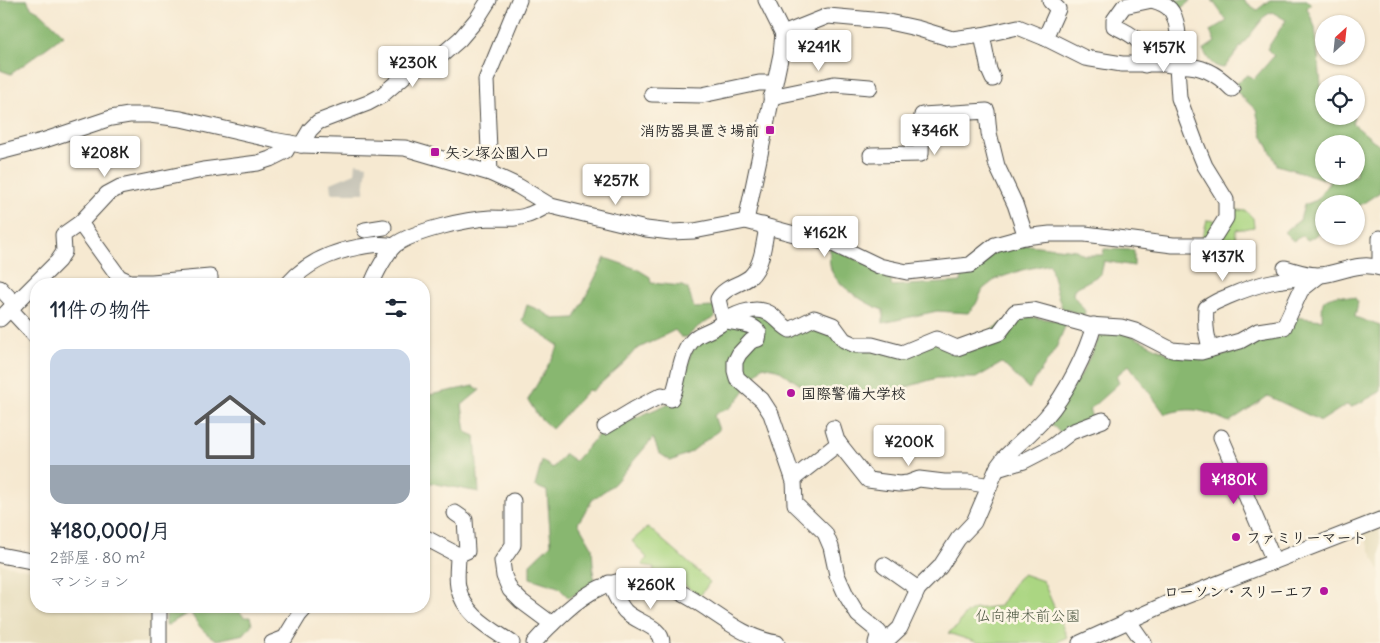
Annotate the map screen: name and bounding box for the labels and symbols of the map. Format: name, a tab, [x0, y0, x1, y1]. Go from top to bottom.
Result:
north arrow	[1315, 15, 1365, 65]
pin: ¥241K	[784, 30, 854, 72]
pin: ¥157K	[1129, 30, 1199, 73]
pin: ¥230K	[378, 46, 448, 88]
pin: ¥346K	[900, 114, 970, 156]
place label: 消防器具置き場前	[640, 121, 760, 140]
marker: 消防器具置き場前	[764, 124, 776, 136]
pin: ¥208K	[70, 136, 140, 178]
place label: 矢シ塚公園入口	[445, 143, 550, 162]
marker: 矢シ塚公園入口	[429, 146, 441, 158]
pin: ¥257K	[581, 164, 651, 206]
pin: ¥162K	[790, 216, 860, 258]
pin: ¥137K	[1188, 240, 1258, 282]
place label: 国際警備大学校	[801, 384, 906, 403]
marker: 国際警備大学校	[785, 387, 797, 399]
pin: ¥200K	[874, 424, 944, 467]
pin: ¥180K	[1199, 462, 1269, 505]
place label: ファミリーマート	[1246, 528, 1367, 547]
marker: ファミリーマート	[1230, 531, 1242, 543]
pin: ¥260K	[616, 568, 686, 610]
place label: ローソン・スリーエフ	[1164, 582, 1314, 601]
marker: ローソン・スリーエフ	[1318, 585, 1330, 597]
park label: 仏向神木前公園	[975, 606, 1081, 625]

